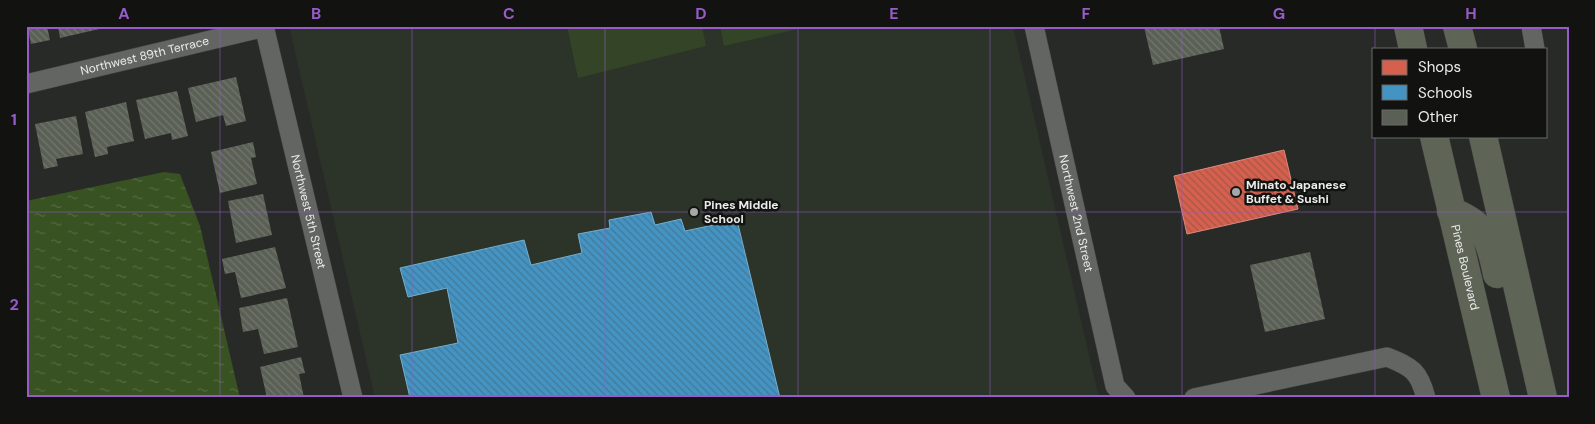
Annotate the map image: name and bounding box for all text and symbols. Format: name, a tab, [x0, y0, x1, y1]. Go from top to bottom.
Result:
text: A	[118, 3, 130, 24]
text: B	[311, 3, 321, 24]
text: C	[503, 3, 515, 24]
text: D	[695, 3, 707, 24]
text: E	[889, 3, 899, 24]
text: F	[1082, 3, 1091, 24]
text: G	[1273, 3, 1285, 24]
text: H	[1465, 3, 1477, 24]
street label: Northwest 89th Terrace	[79, 33, 211, 79]
legend	[1372, 48, 1548, 138]
text: Shops	[1418, 57, 1461, 77]
text: Schools	[1418, 83, 1473, 103]
text: Other	[1418, 107, 1459, 127]
text: 1	[11, 109, 17, 130]
street label: Northwest 5th Street	[287, 153, 330, 271]
street label: Northwest 2nd Street	[1055, 153, 1097, 274]
place label: Minato Japanese Buffet & Sushi	[1246, 177, 1346, 207]
marker: Minato Japanese Buffet & Sushi	[1230, 186, 1242, 198]
place label: Pines Middle School	[704, 197, 779, 227]
marker: Pines Middle School	[688, 206, 700, 218]
street label: Pines Boulevard	[1447, 223, 1483, 312]
text: 2	[9, 294, 19, 315]

